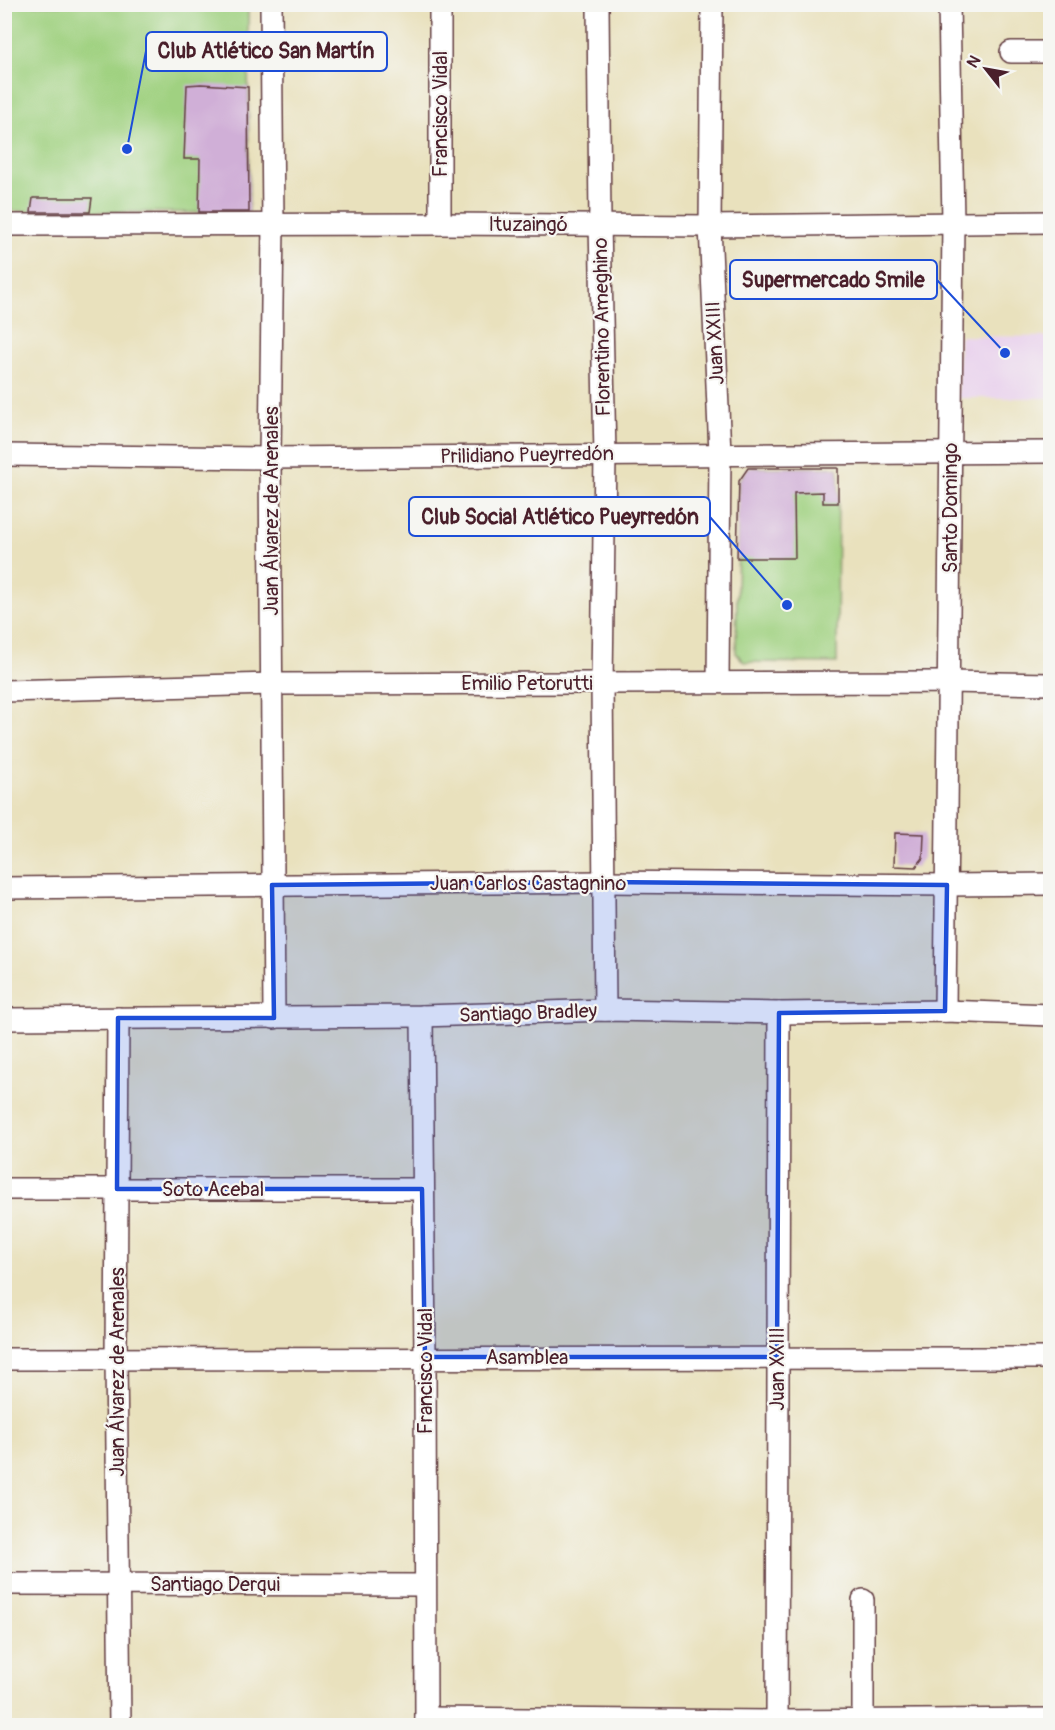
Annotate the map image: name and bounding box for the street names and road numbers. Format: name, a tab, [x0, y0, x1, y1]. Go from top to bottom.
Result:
street label: Francisco Vidal	[428, 51, 453, 177]
street label: Ituzaingó	[488, 212, 568, 237]
street label: Florentino Ameghino	[588, 237, 616, 417]
street label: Juan XXIII	[700, 301, 730, 385]
street label: Juan Álvarez de Arenales	[259, 406, 284, 616]
street label: Prilidiano Pueyrredón	[440, 441, 614, 469]
street label: Santo Domingo	[938, 442, 963, 573]
street label: Emilio Petorutti	[461, 671, 593, 696]
street label: Juan Carlos Castagnino	[430, 871, 627, 896]
street label: Santiago Bradley	[458, 998, 598, 1028]
street label: Soto Acebal	[162, 1177, 264, 1202]
street label: Juan Álvarez de Arenales	[105, 1267, 130, 1477]
street label: Francisco Vidal	[413, 1308, 438, 1434]
street label: Juan XXIII	[765, 1327, 790, 1411]
street label: Asamblea	[486, 1345, 568, 1370]
street label: Santiago Derqui	[150, 1572, 280, 1597]

